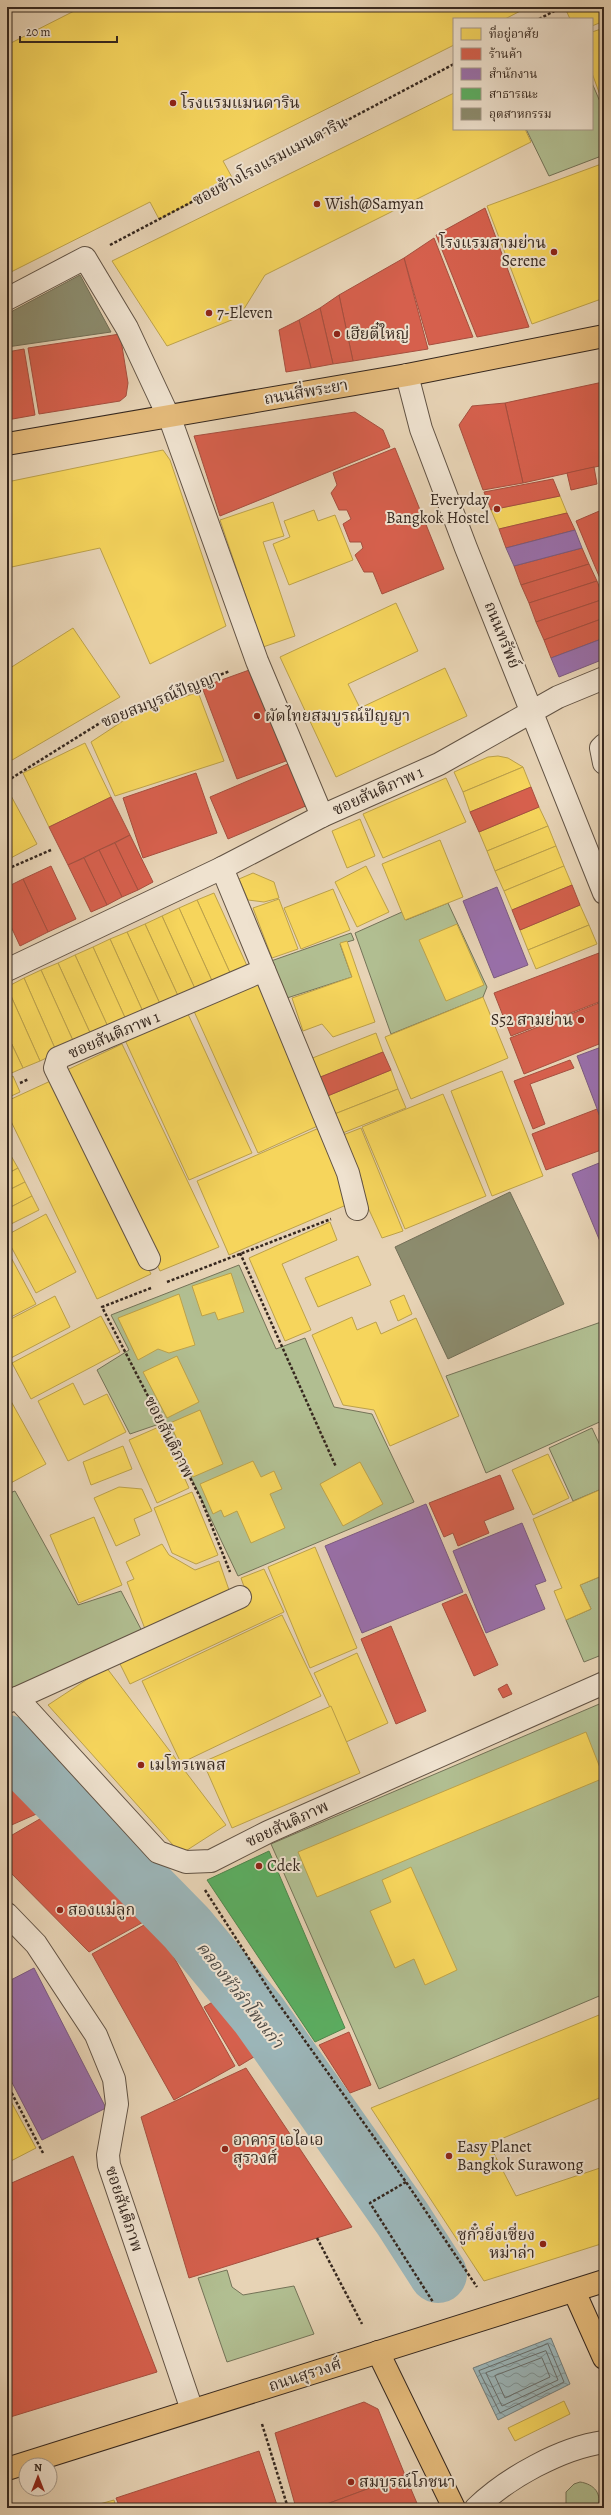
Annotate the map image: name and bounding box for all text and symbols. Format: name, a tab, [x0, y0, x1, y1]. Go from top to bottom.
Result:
scale bar	[20, 18, 117, 44]
legend	[453, 18, 593, 130]
text: 20 m	[26, 24, 50, 40]
text: ที่อยู่อาศัย	[489, 25, 539, 42]
text: ร้านค้า	[489, 46, 522, 62]
text: สำนักงาน	[489, 66, 537, 82]
text: สาธารณะ	[489, 86, 538, 102]
place label: โรงแรมแมนดาริน	[180, 92, 300, 114]
marker: โรงแรมแมนดาริน	[168, 98, 178, 108]
text: อุตสาหกรรม	[489, 106, 552, 122]
street label: ซอยข้างโรงแรมแมนดาริน	[189, 111, 351, 211]
place label: Wish@Samyan	[324, 193, 424, 215]
marker: Wish@Samyan	[312, 199, 322, 209]
place label: โรงแรมสามย่าน Serene	[438, 232, 546, 272]
marker: โรงแรมสามย่าน Serene	[549, 247, 559, 257]
place label: 7-Eleven	[217, 302, 273, 324]
marker: 7-Eleven	[204, 308, 214, 318]
place label: เฮียตี๋ใหญ่	[345, 322, 409, 345]
marker: เฮียตี๋ใหญ่	[332, 329, 342, 339]
street label: ถนนสี่พระยา	[262, 373, 350, 410]
place label: Everyday Bangkok Hostel	[386, 489, 490, 529]
marker: Everyday Bangkok Hostel	[492, 504, 502, 514]
street label: ถนนทรัพย์	[479, 598, 525, 672]
street label: ซอยสมบูรณ์ปัญญา	[98, 665, 224, 733]
place label: ผัดไทยสมบูรณ์ปัญญา	[265, 705, 410, 727]
marker: ผัดไทยสมบูรณ์ปัญญา	[252, 711, 262, 721]
street label: ซอยสันติภาพ 1	[329, 761, 427, 821]
street label: ซอยสันติภาพ 1	[65, 1006, 164, 1064]
place label: S52 สามย่าน	[491, 1009, 573, 1031]
marker: S52 สามย่าน	[576, 1015, 586, 1025]
street label: ซอยสันติภาพ	[139, 1392, 199, 1482]
place label: เมโทรเพลส	[149, 1754, 226, 1776]
marker: เมโทรเพลส	[136, 1760, 146, 1770]
street label: ซอยสันติภาพ	[242, 1795, 332, 1853]
place label: Cdek	[267, 1855, 300, 1877]
marker: Cdek	[254, 1861, 264, 1871]
place label: สองแม่ลูก	[68, 1899, 135, 1921]
marker: สองแม่ลูก	[55, 1905, 65, 1915]
water label: คลองหัวลำโพงเก่า	[191, 1936, 290, 2053]
place label: อาคาร เอไอเอ สุรวงศ์	[233, 2129, 324, 2169]
place label: Easy Planet Bangkok Surawong	[457, 2136, 584, 2176]
marker: อาคาร เอไอเอ สุรวงศ์	[220, 2144, 230, 2154]
marker: Easy Planet Bangkok Surawong	[444, 2151, 454, 2161]
street label: ซอยสันติภาพ	[100, 2163, 148, 2255]
place label: ซูกั๋วยิ่งเซี่ยง หม่าล่า	[457, 2223, 535, 2264]
marker: ซูกั๋วยิ่งเซี่ยง หม่าล่า	[538, 2239, 548, 2249]
street label: ถนนสุรวงศ์	[266, 2353, 344, 2397]
north arrow	[18, 2457, 58, 2497]
text: N	[34, 2460, 42, 2475]
place label: สมบูรณ์โภชนา	[359, 2471, 455, 2493]
marker: สมบูรณ์โภชนา	[346, 2477, 356, 2487]

